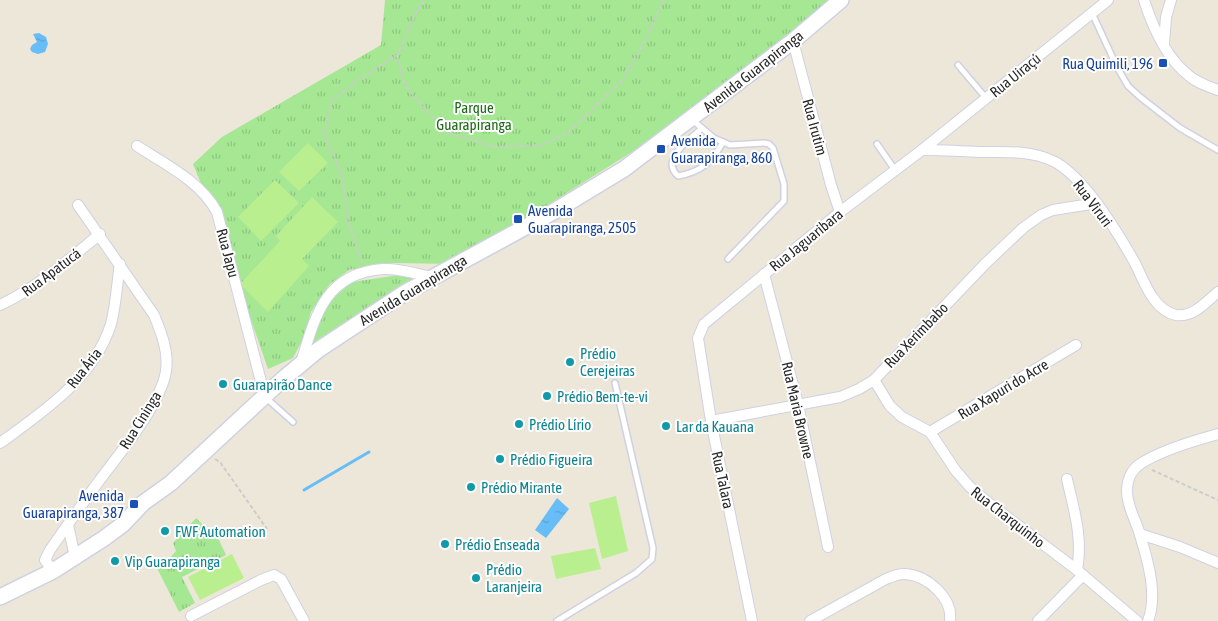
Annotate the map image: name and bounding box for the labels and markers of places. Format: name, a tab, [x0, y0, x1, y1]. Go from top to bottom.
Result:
place label: Rua Quimili, 196	[1062, 55, 1153, 72]
marker: Rua Quimili, 196	[1157, 57, 1169, 69]
place label: Avenida Guarapiranga, 860	[671, 132, 772, 166]
marker: Avenida Guarapiranga, 860	[655, 143, 667, 155]
place label: Avenida Guarapiranga, 2505	[528, 202, 636, 236]
marker: Avenida Guarapiranga, 2505	[512, 213, 524, 225]
place label: Prédio Cerejeiras	[580, 345, 635, 379]
marker: Prédio Cerejeiras	[564, 356, 576, 368]
place label: Guarapirão Dance	[233, 376, 332, 393]
marker: Guarapirão Dance	[217, 378, 229, 390]
place label: Prédio Bem-te-vi	[557, 388, 648, 405]
marker: Prédio Bem-te-vi	[541, 390, 553, 402]
place label: Prédio Lírio	[529, 416, 591, 433]
marker: Prédio Lírio	[513, 418, 525, 430]
place label: Lar da Kauana	[676, 418, 754, 435]
marker: Lar da Kauana	[660, 420, 672, 432]
place label: Prédio Figueira	[510, 451, 593, 468]
marker: Prédio Figueira	[494, 453, 506, 465]
place label: Prédio Mirante	[481, 479, 562, 496]
marker: Prédio Mirante	[465, 481, 477, 493]
place label: Avenida Guarapiranga, 387	[23, 487, 124, 521]
marker: Avenida Guarapiranga, 387	[128, 498, 140, 510]
place label: FWF Automation	[175, 523, 266, 540]
marker: FWF Automation	[159, 525, 171, 537]
place label: Prédio Enseada	[455, 536, 540, 553]
marker: Prédio Enseada	[439, 538, 451, 550]
place label: Vip Guarapiranga	[125, 553, 220, 570]
marker: Vip Guarapiranga	[109, 555, 121, 567]
place label: Prédio Laranjeira	[486, 561, 542, 595]
marker: Prédio Laranjeira	[470, 572, 482, 584]

